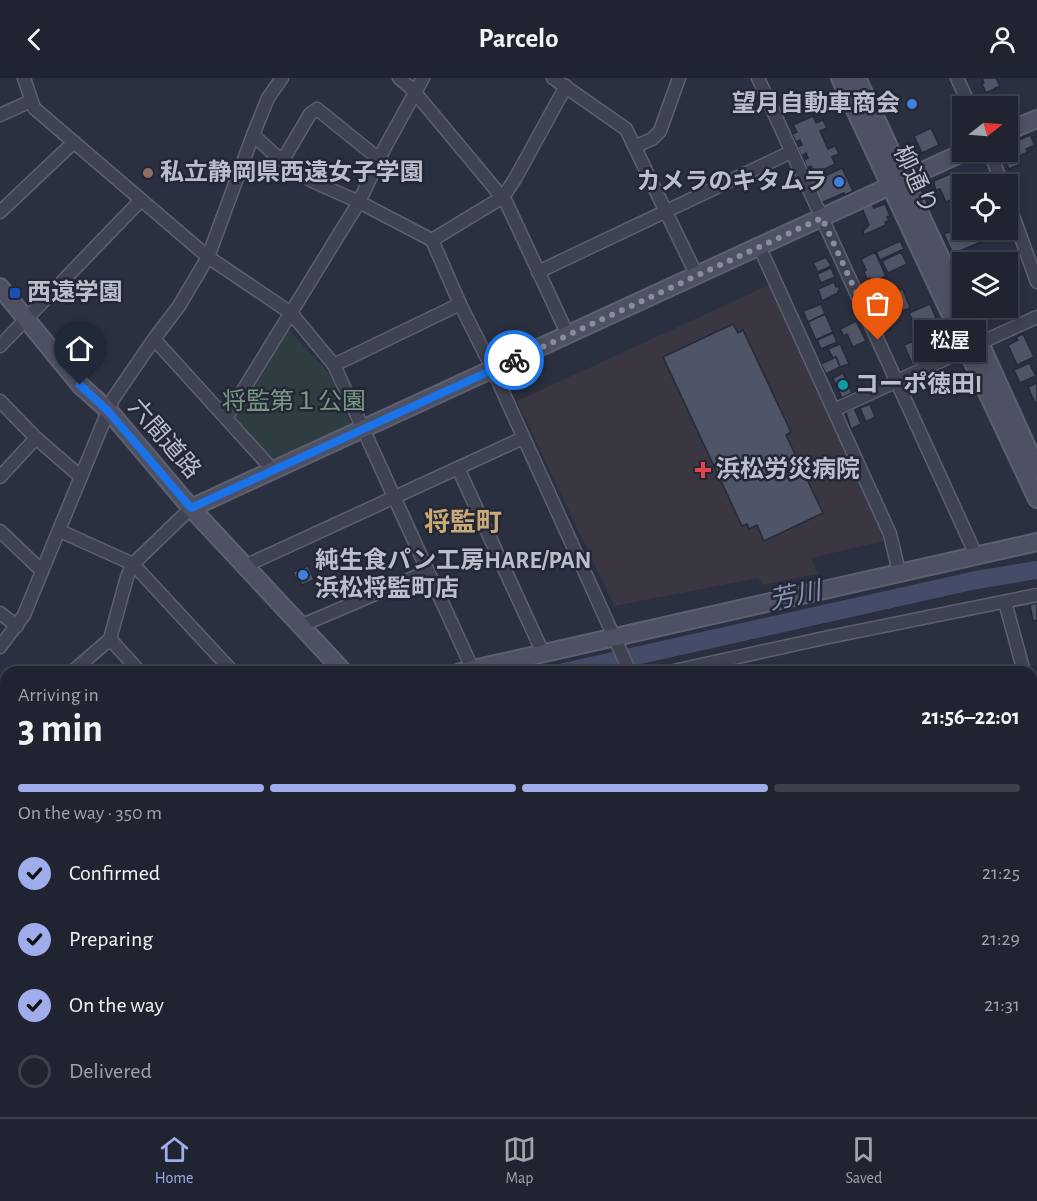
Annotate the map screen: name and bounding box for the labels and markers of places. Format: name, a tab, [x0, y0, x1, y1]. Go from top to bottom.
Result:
place label: 望月自動車商会	[732, 90, 900, 116]
marker: 望月自動車商会	[905, 97, 919, 111]
place label: 私立静岡県西遠女子学園	[160, 159, 424, 185]
marker: 私立静岡県西遠女子学園	[141, 166, 155, 180]
place label: カメラのキタムラ	[636, 168, 827, 194]
marker: カメラのキタムラ	[832, 175, 846, 189]
pin	[852, 278, 903, 340]
place label: 西遠学園	[27, 279, 123, 305]
marker: 西遠学園	[8, 286, 22, 300]
callout: 松屋	[914, 319, 986, 361]
pin	[54, 323, 105, 385]
place label: コーポ徳田I	[855, 371, 982, 397]
marker: コーポ徳田I	[836, 378, 850, 392]
place label: 浜松労災病院	[716, 456, 860, 482]
marker: 浜松労災病院	[694, 461, 712, 479]
place label: 純生食パン工房HARE/PAN 浜松将監町店	[315, 547, 592, 601]
marker: 純生食パン工房HARE/PAN 浜松将監町店	[296, 568, 310, 582]

